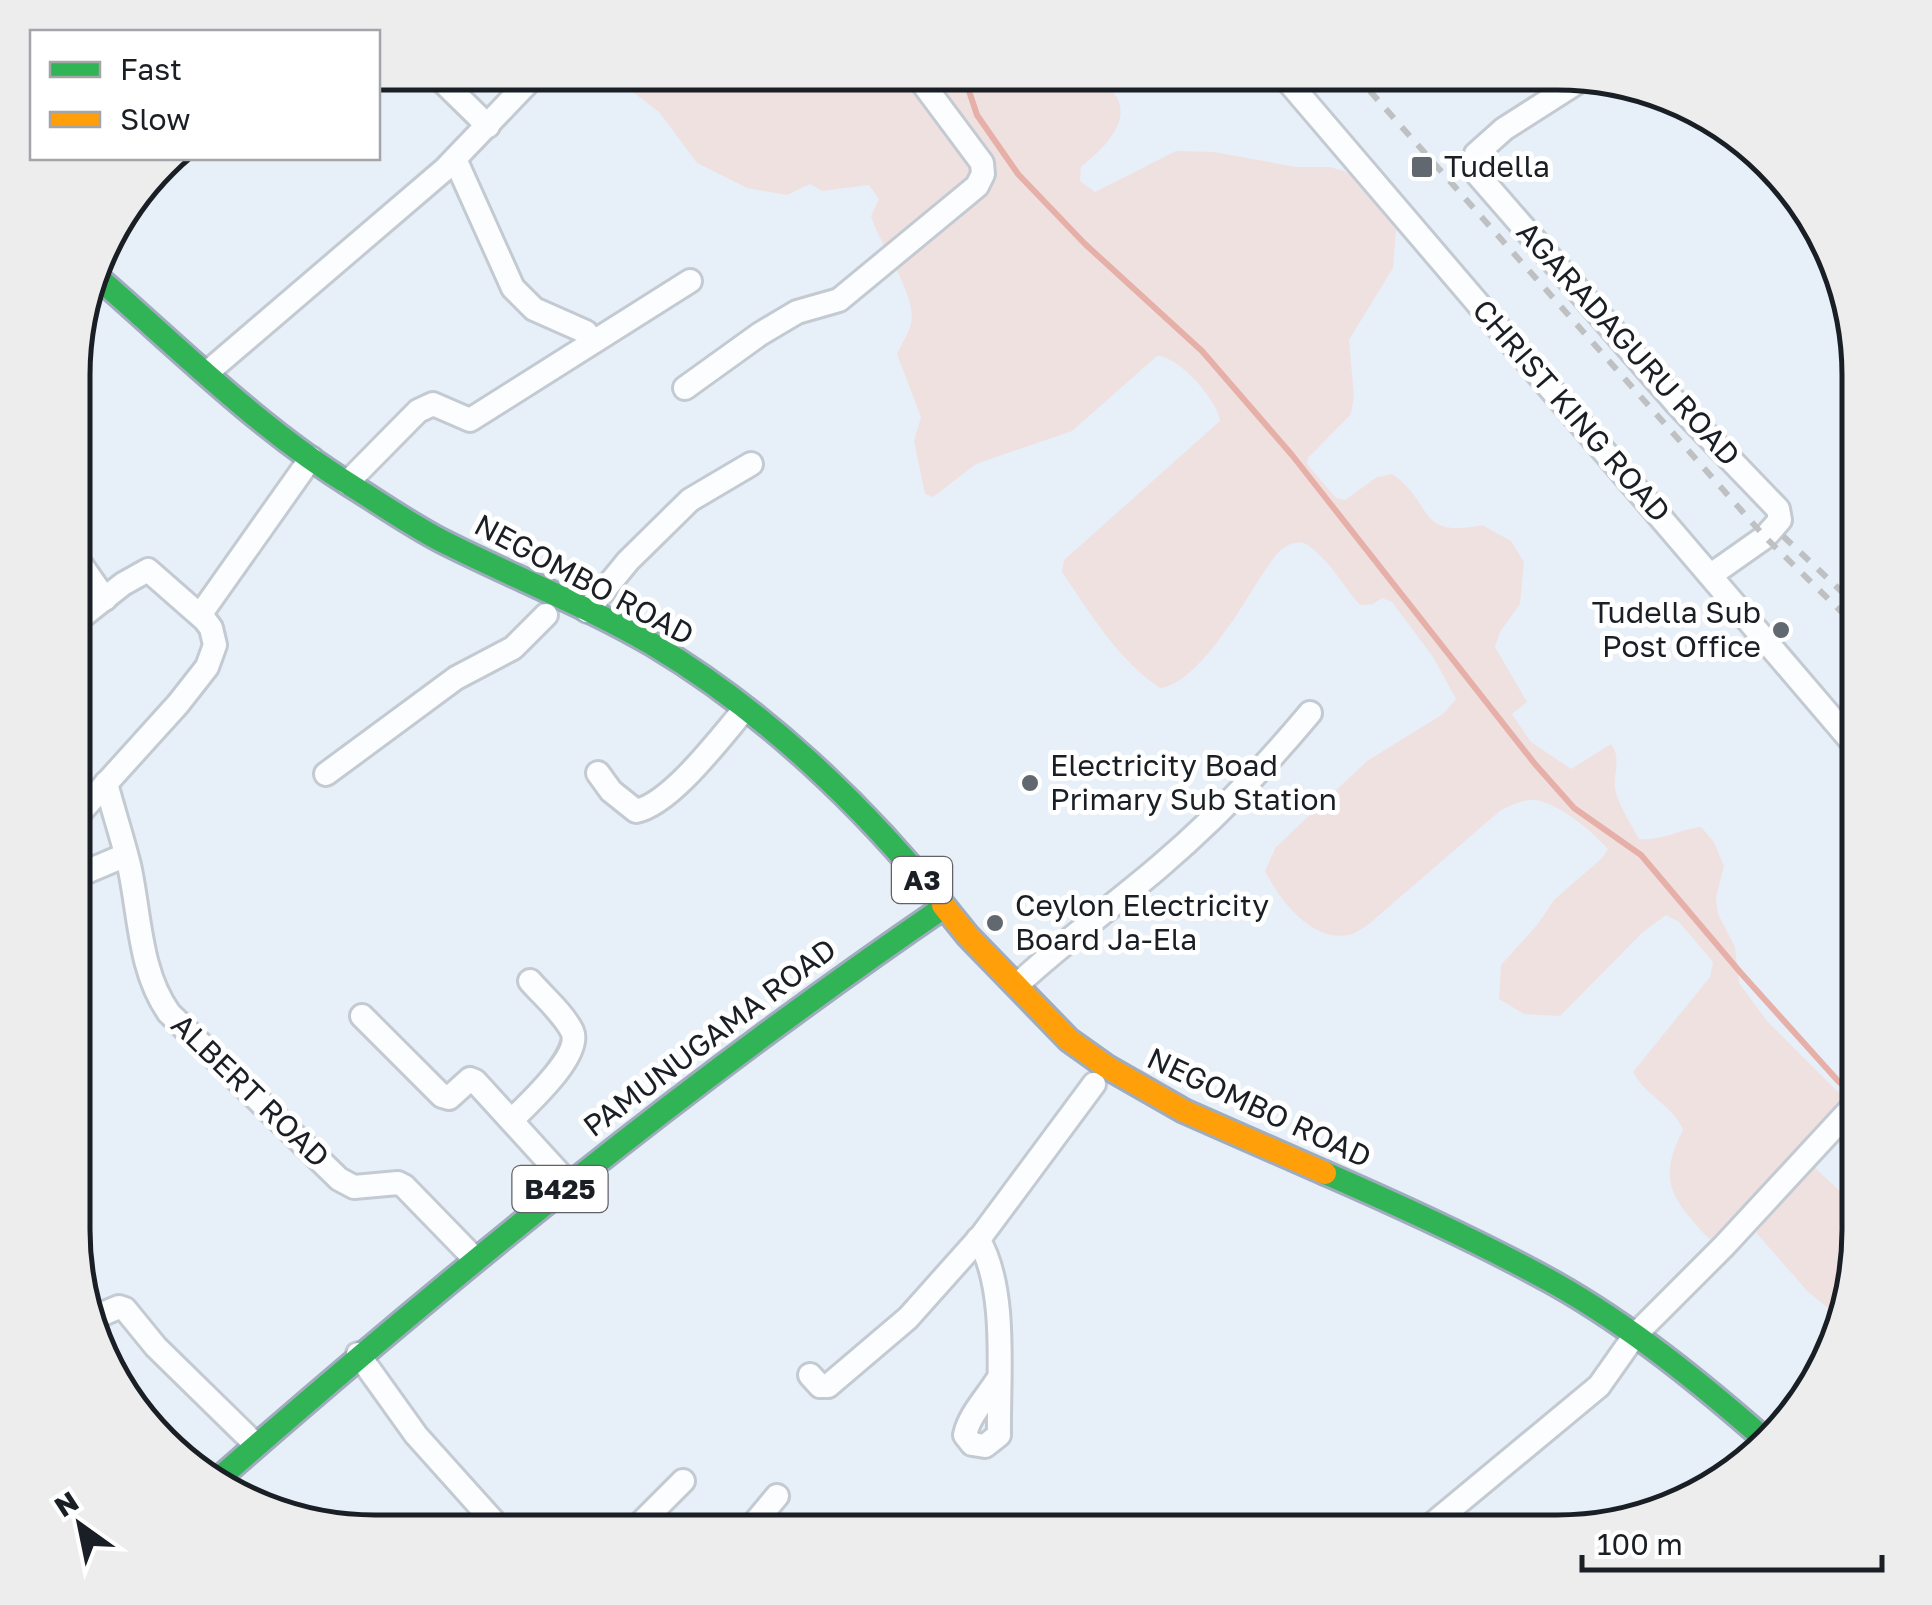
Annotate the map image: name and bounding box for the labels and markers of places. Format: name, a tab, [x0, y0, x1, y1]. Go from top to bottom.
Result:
place label: Tudella	[1444, 148, 1550, 184]
marker: Tudella	[1409, 154, 1435, 180]
place label: Tudella Sub Post Office	[1592, 594, 1761, 664]
marker: Tudella Sub Post Office	[1770, 619, 1792, 641]
place label: Electricity Boad Primary Sub Station	[1050, 747, 1337, 817]
marker: Electricity Boad Primary Sub Station	[1019, 772, 1041, 794]
place label: Ceylon Electricity Board Ja-Ela	[1015, 887, 1269, 957]
marker: Ceylon Electricity Board Ja-Ela	[984, 912, 1006, 934]

